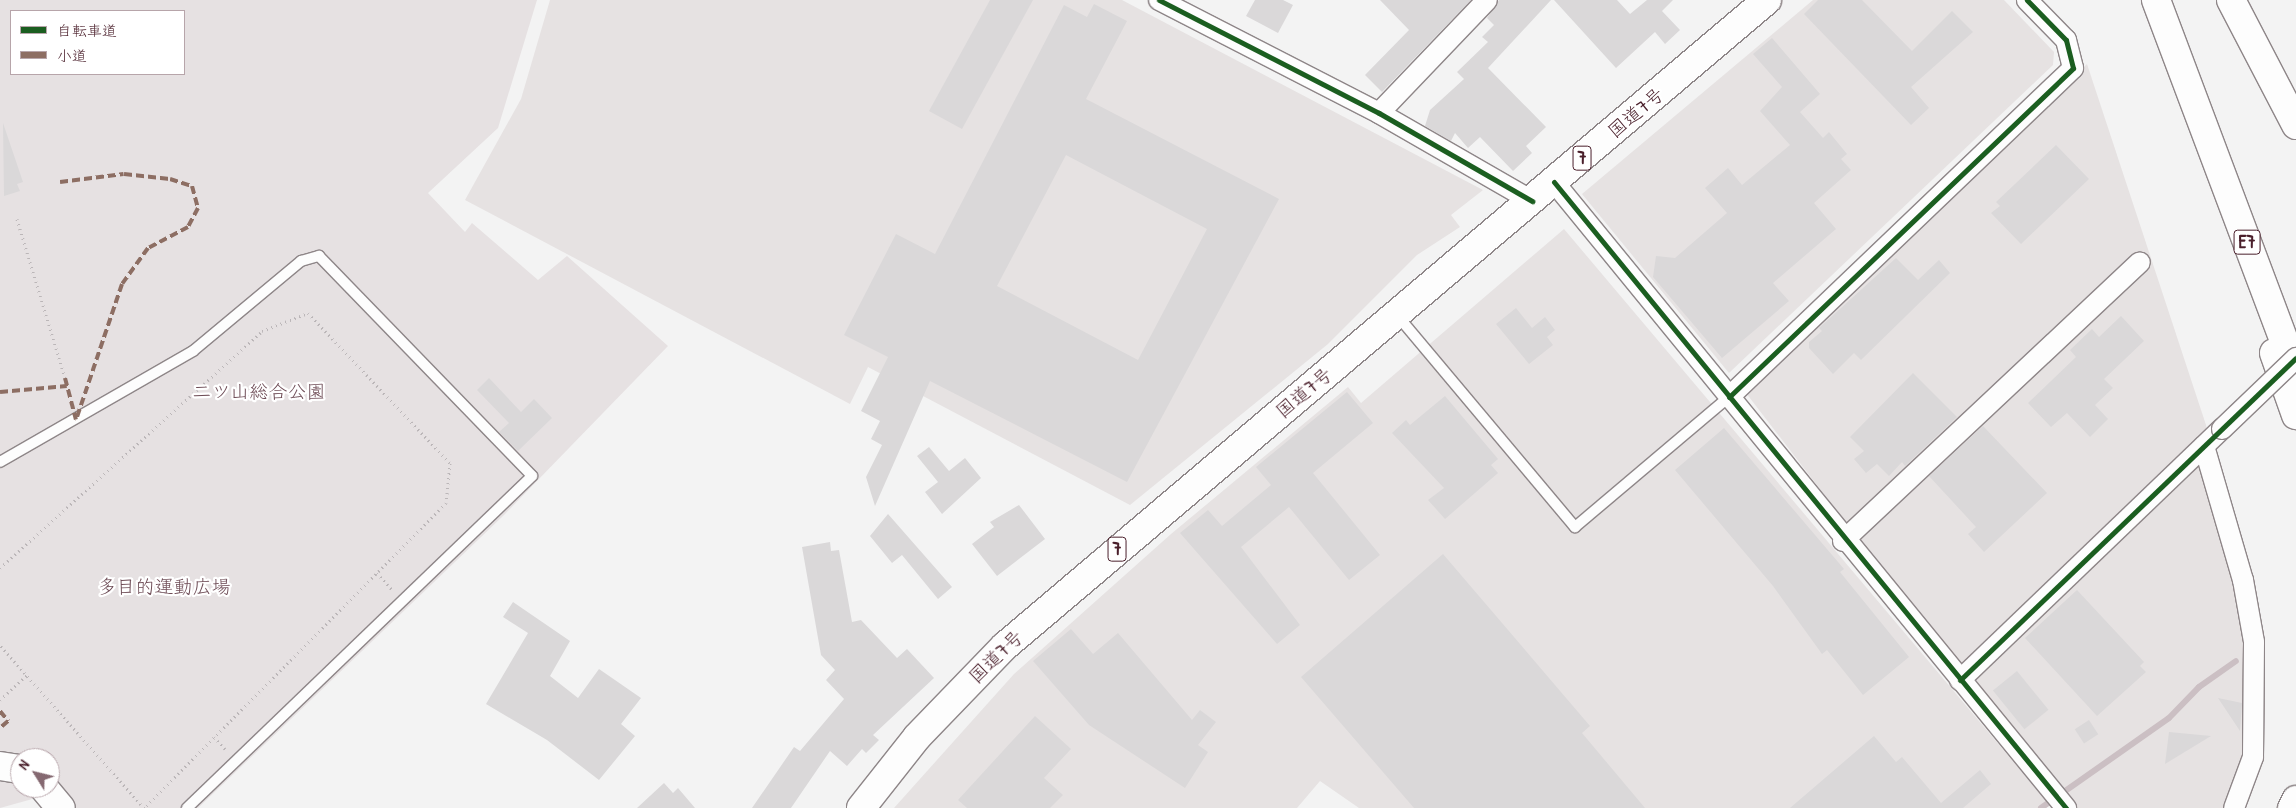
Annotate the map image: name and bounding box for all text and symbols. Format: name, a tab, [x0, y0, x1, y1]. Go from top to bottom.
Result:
legend	[10, 10, 185, 75]
text: 自転車道	[57, 20, 117, 41]
text: 小道	[57, 45, 87, 66]
street label: 国道7号	[1603, 83, 1669, 143]
road number: 7	[1572, 142, 1592, 174]
road number: E7	[2233, 226, 2261, 258]
street label: 国道7号	[1271, 363, 1337, 423]
park label: 二ツ山総合公園	[193, 381, 325, 403]
road number: 7	[1107, 534, 1127, 564]
park label: 多目的運動広場	[98, 576, 230, 598]
street label: 国道7号	[964, 626, 1028, 688]
north arrow	[10, 748, 60, 798]
text: N	[13, 756, 33, 773]

